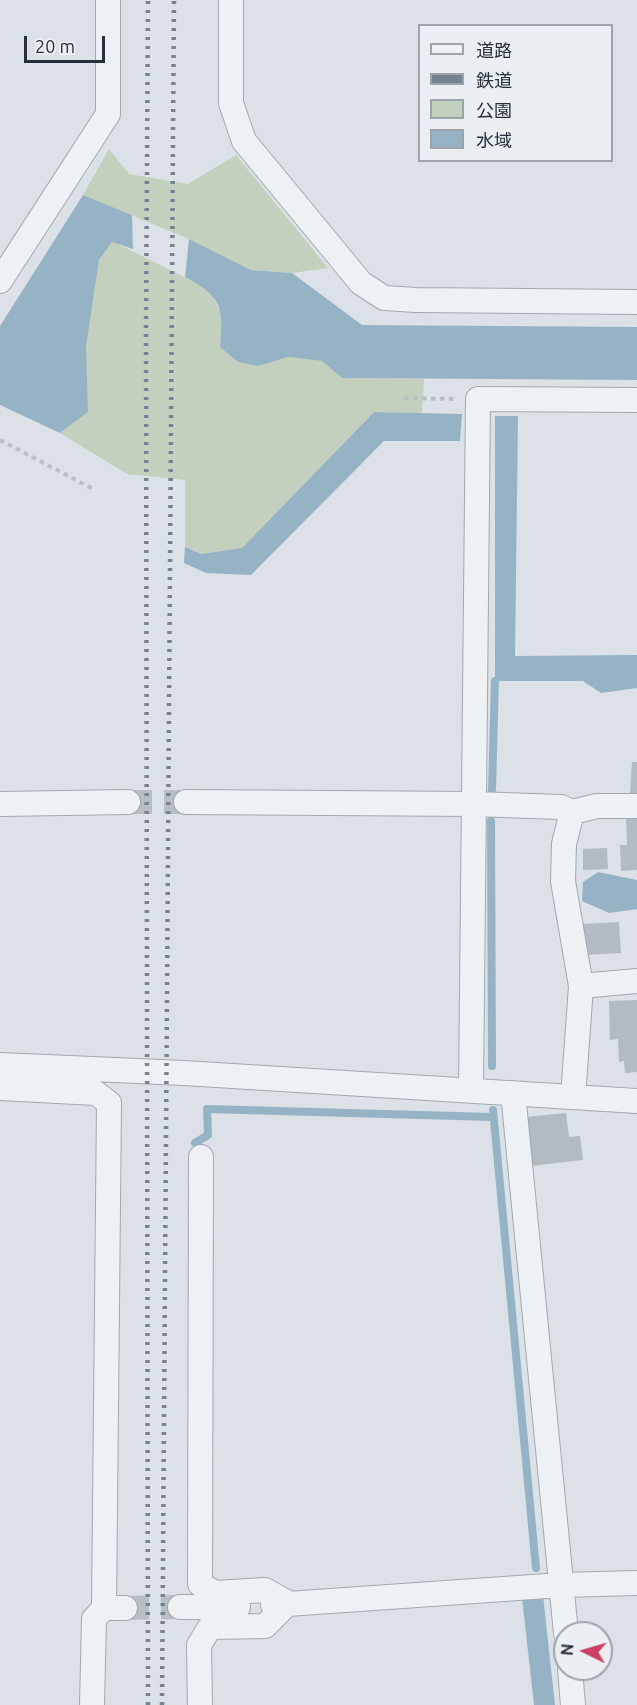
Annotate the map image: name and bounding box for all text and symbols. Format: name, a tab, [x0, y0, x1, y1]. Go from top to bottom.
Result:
scale bar	[27, 24, 108, 62]
legend	[418, 24, 613, 162]
text: 20 m	[35, 36, 75, 56]
text: 道路	[476, 40, 512, 60]
text: 鉄道	[476, 70, 512, 90]
text: 公園	[476, 100, 512, 120]
text: 水域	[476, 130, 512, 150]
north arrow	[553, 1621, 613, 1681]
text: N	[558, 1643, 577, 1656]

